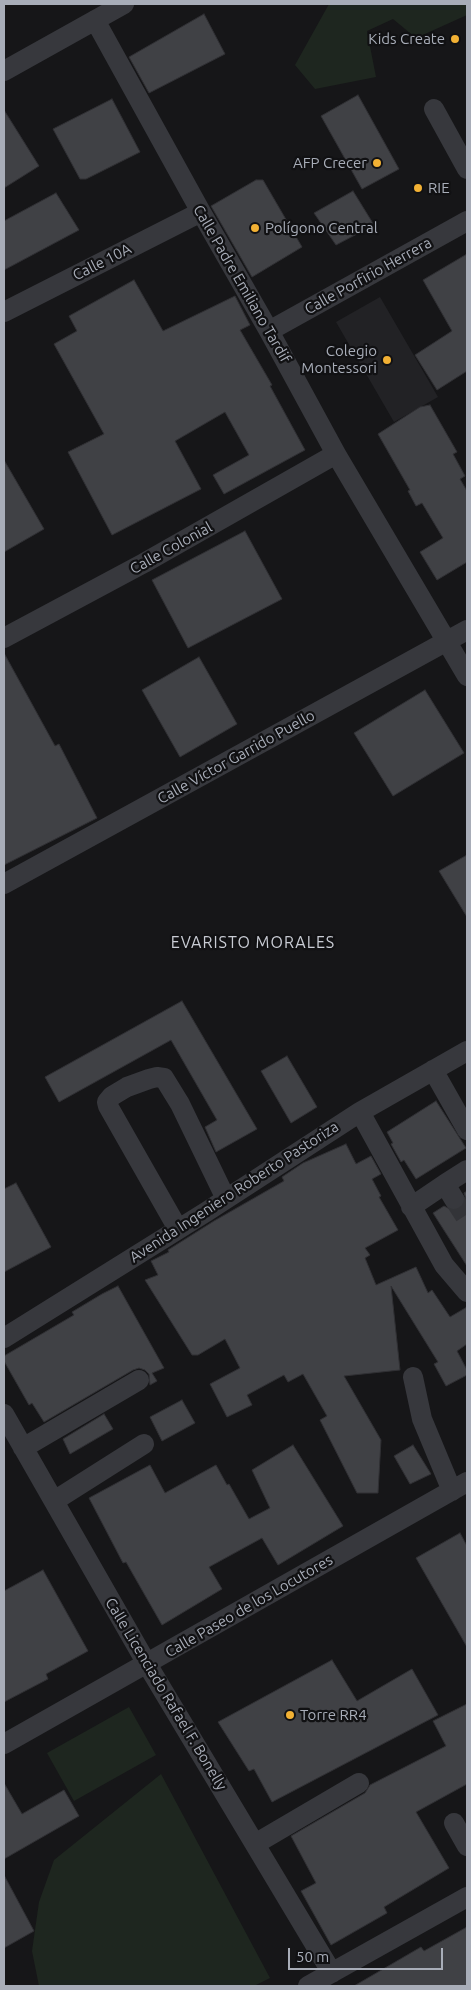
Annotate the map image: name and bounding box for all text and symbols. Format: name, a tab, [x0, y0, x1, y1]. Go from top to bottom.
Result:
place label: Kids Create	[368, 30, 445, 48]
marker: Kids Create	[449, 33, 461, 45]
place label: AFP Crecer	[293, 154, 367, 172]
marker: AFP Crecer	[371, 157, 383, 169]
place label: RIE	[428, 179, 450, 197]
marker: RIE	[412, 182, 424, 194]
street label: Calle Padre Emiliano Tardif	[189, 202, 295, 366]
place label: Polígono Central	[265, 219, 378, 237]
marker: Polígono Central	[249, 222, 261, 234]
street label: Calle Porfirio Herrera	[301, 234, 435, 318]
street label: Calle 10A	[70, 240, 134, 284]
place label: Colegio Montessori	[301, 342, 377, 377]
marker: Colegio Montessori	[381, 354, 393, 366]
street label: Calle Colonial	[127, 518, 215, 578]
street label: Calle Víctor Garrido Puello	[154, 706, 318, 808]
district label: EVARISTO MORALES	[169, 933, 337, 953]
street label: Avenida Ingeniero Roberto Pastoriza	[126, 1118, 342, 1266]
street label: Calle Paseo de los Locutores	[162, 1551, 336, 1661]
street label: Calle Licenciado Rafael F. Bonelly	[101, 1594, 231, 1794]
place label: Torre RR4	[300, 1706, 367, 1724]
marker: Torre RR4	[284, 1709, 296, 1721]
scale bar	[291, 1938, 446, 1970]
text: 50 m	[296, 1948, 329, 1965]

